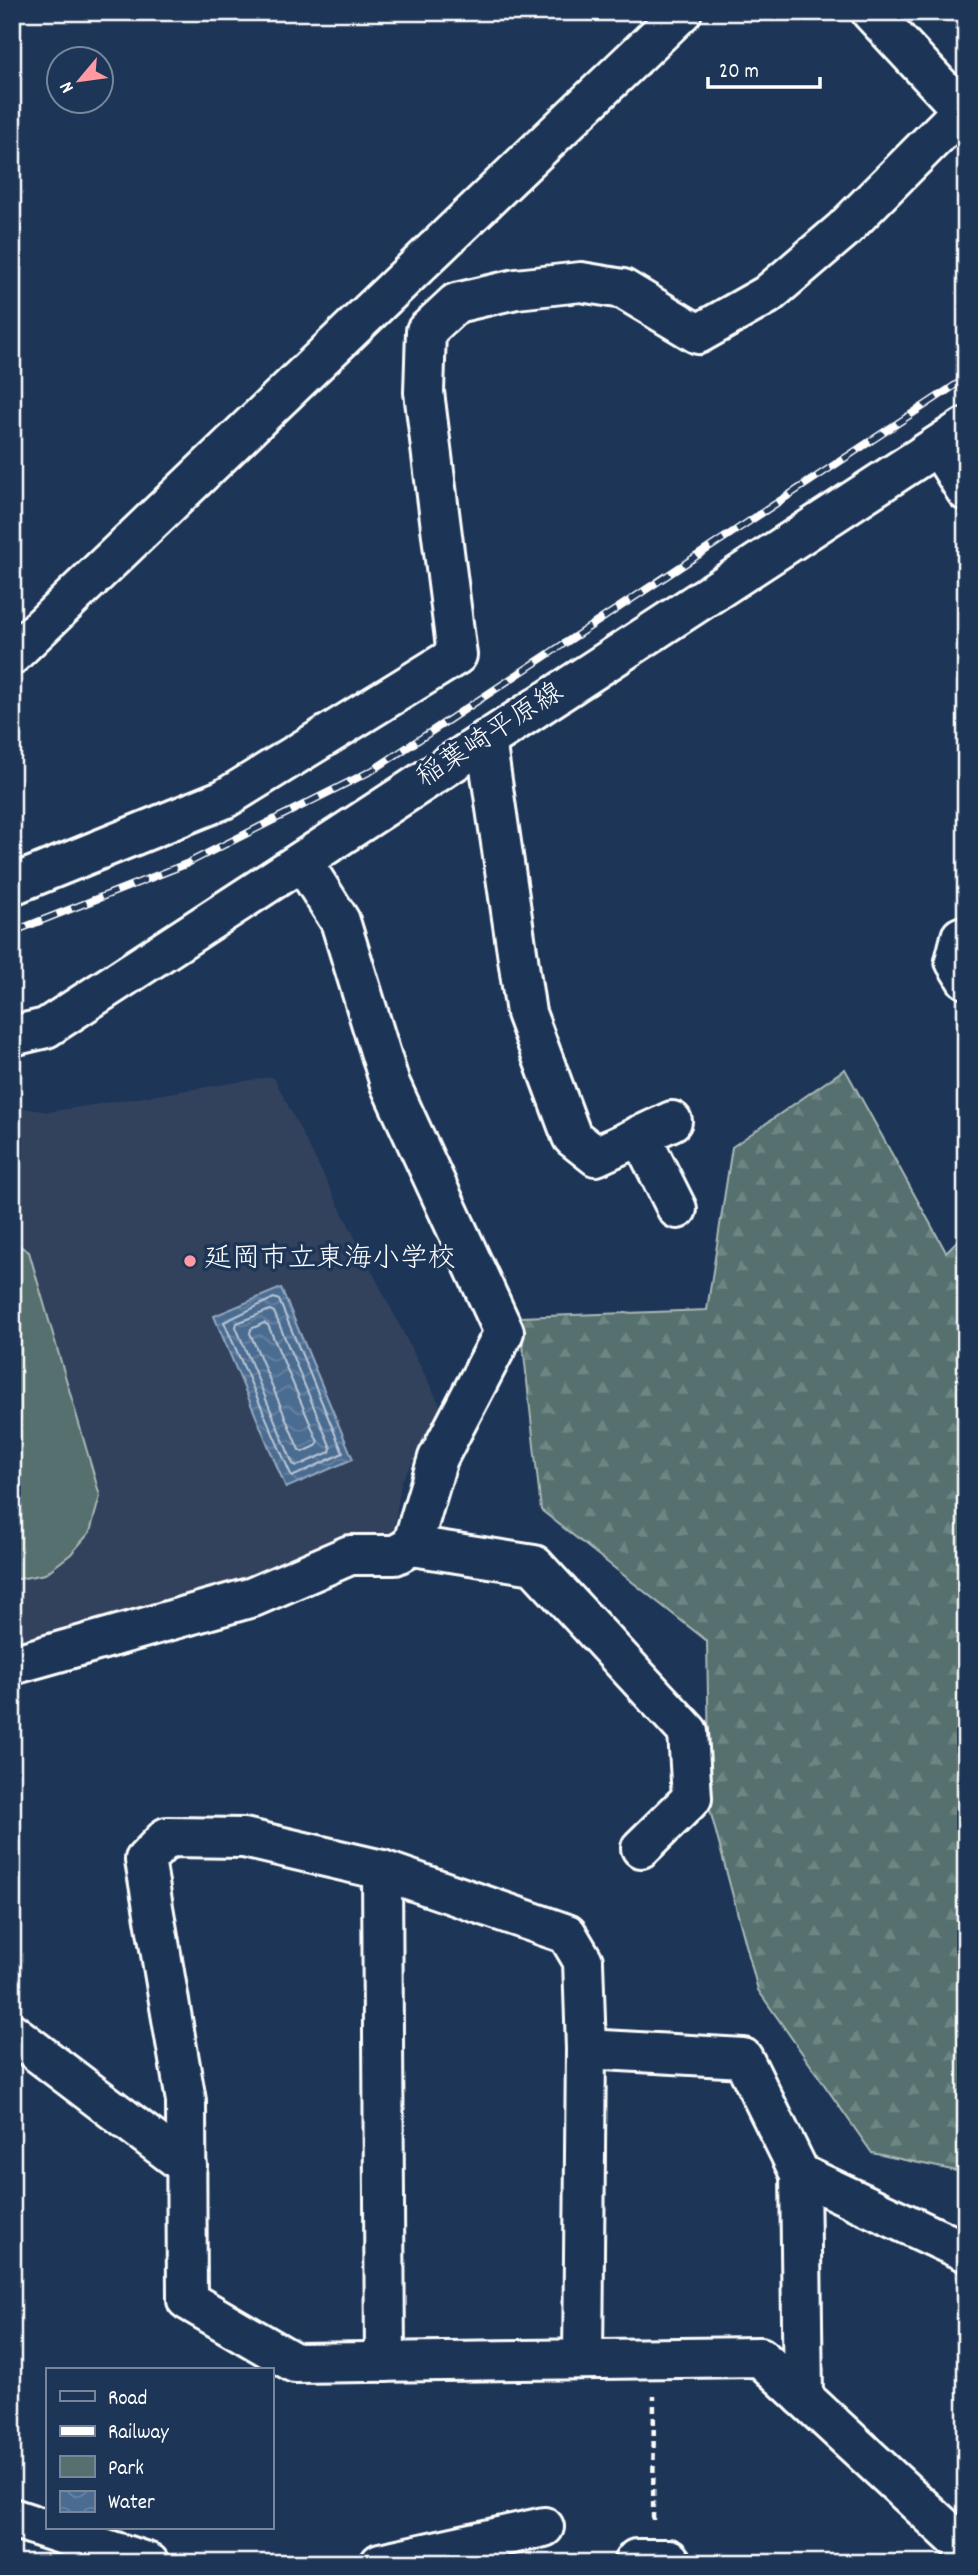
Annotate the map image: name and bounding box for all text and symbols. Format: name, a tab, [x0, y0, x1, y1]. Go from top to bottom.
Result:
north arrow	[46, 46, 116, 116]
scale bar	[708, 46, 820, 90]
text: 20 m	[719, 58, 759, 88]
text: N	[54, 76, 82, 97]
street label: 稲葉崎平原線	[410, 674, 572, 800]
place label: 延岡市立東海小学校	[204, 1241, 456, 1281]
marker: 延岡市立東海小学校	[182, 1253, 198, 1269]
legend	[46, 2368, 273, 2530]
text: Road	[108, 2385, 147, 2415]
text: Railway	[108, 2419, 169, 2449]
text: Park	[108, 2455, 144, 2485]
text: Water	[108, 2489, 155, 2519]

